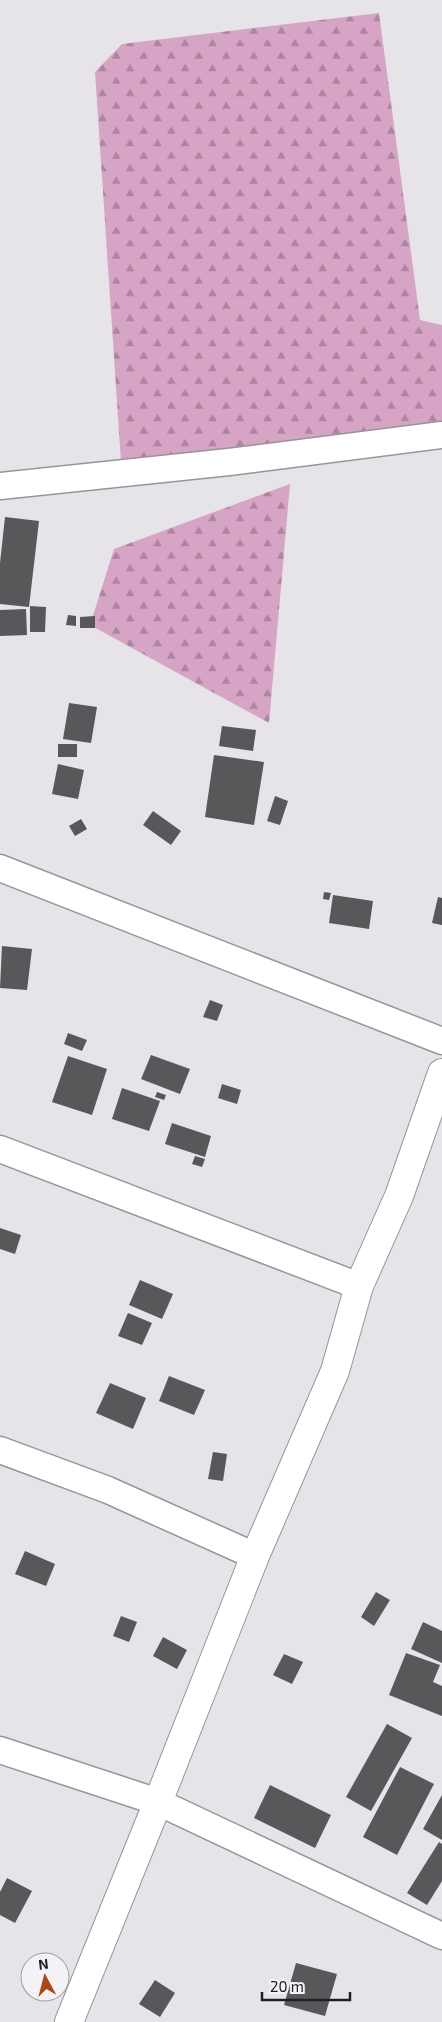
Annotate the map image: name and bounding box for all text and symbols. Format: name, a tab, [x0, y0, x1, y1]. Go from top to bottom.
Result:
north arrow	[20, 1952, 70, 2002]
text: N	[37, 1955, 49, 1973]
scale bar	[262, 1970, 350, 2002]
text: 20 m	[270, 1977, 304, 1995]

